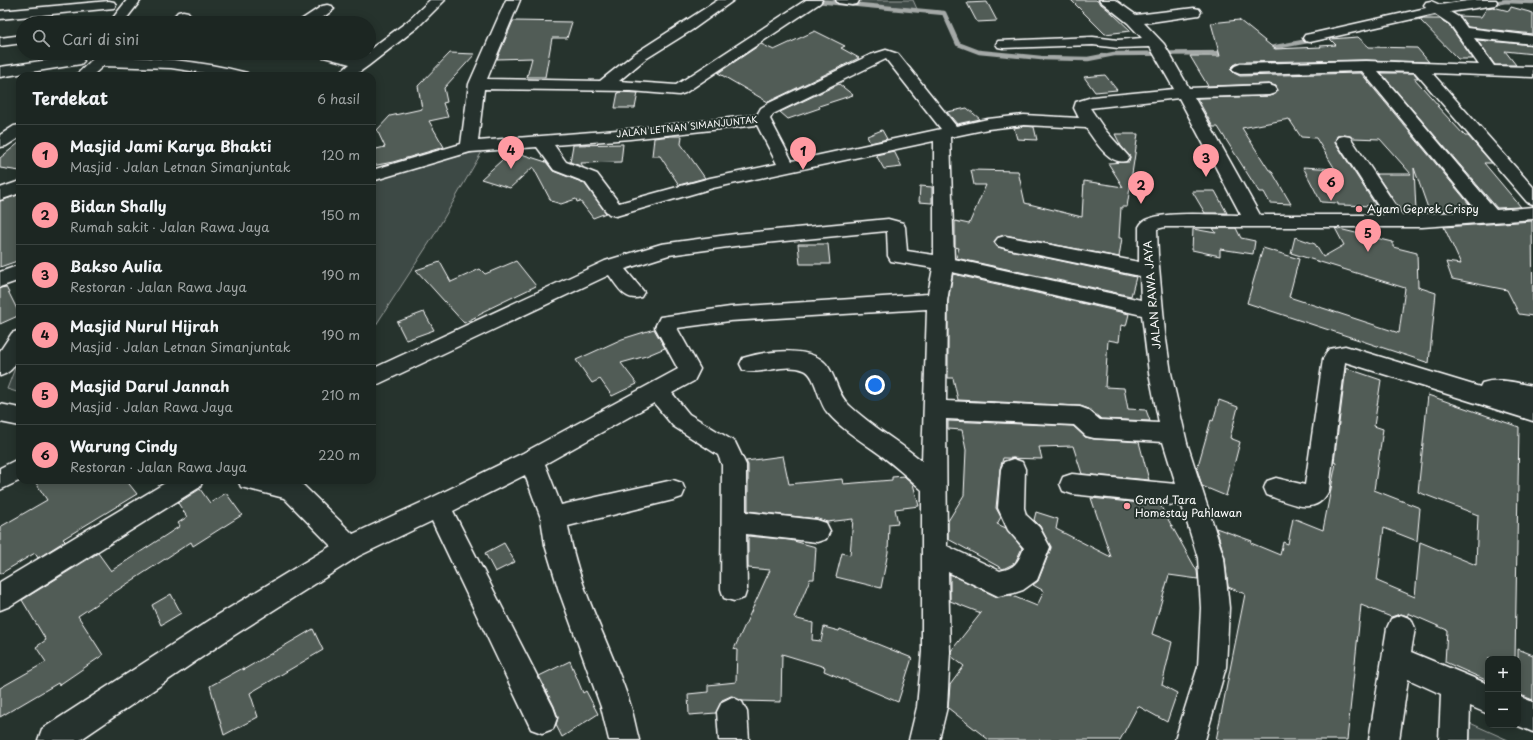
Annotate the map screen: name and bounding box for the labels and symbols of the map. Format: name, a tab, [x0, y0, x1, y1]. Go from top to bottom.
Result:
street label: JALAN LETNAN SIMANJUNTAK	[615, 112, 758, 140]
pin: 4	[498, 136, 524, 169]
pin: 1	[790, 137, 816, 170]
pin: 3	[1193, 144, 1219, 177]
pin: 6	[1318, 168, 1344, 201]
pin: 2	[1128, 171, 1154, 204]
place label: Ayam Geprek Crispy	[1367, 200, 1479, 217]
marker: Ayam Geprek Crispy	[1354, 204, 1364, 214]
pin: 5	[1355, 219, 1381, 252]
street label: JALAN RAWA JAYA	[1138, 240, 1165, 350]
your location	[865, 375, 885, 395]
place label: Grand Tara Homestay Pahlawan	[1135, 491, 1242, 521]
marker: Grand Tara Homestay Pahlawan	[1122, 501, 1132, 511]

